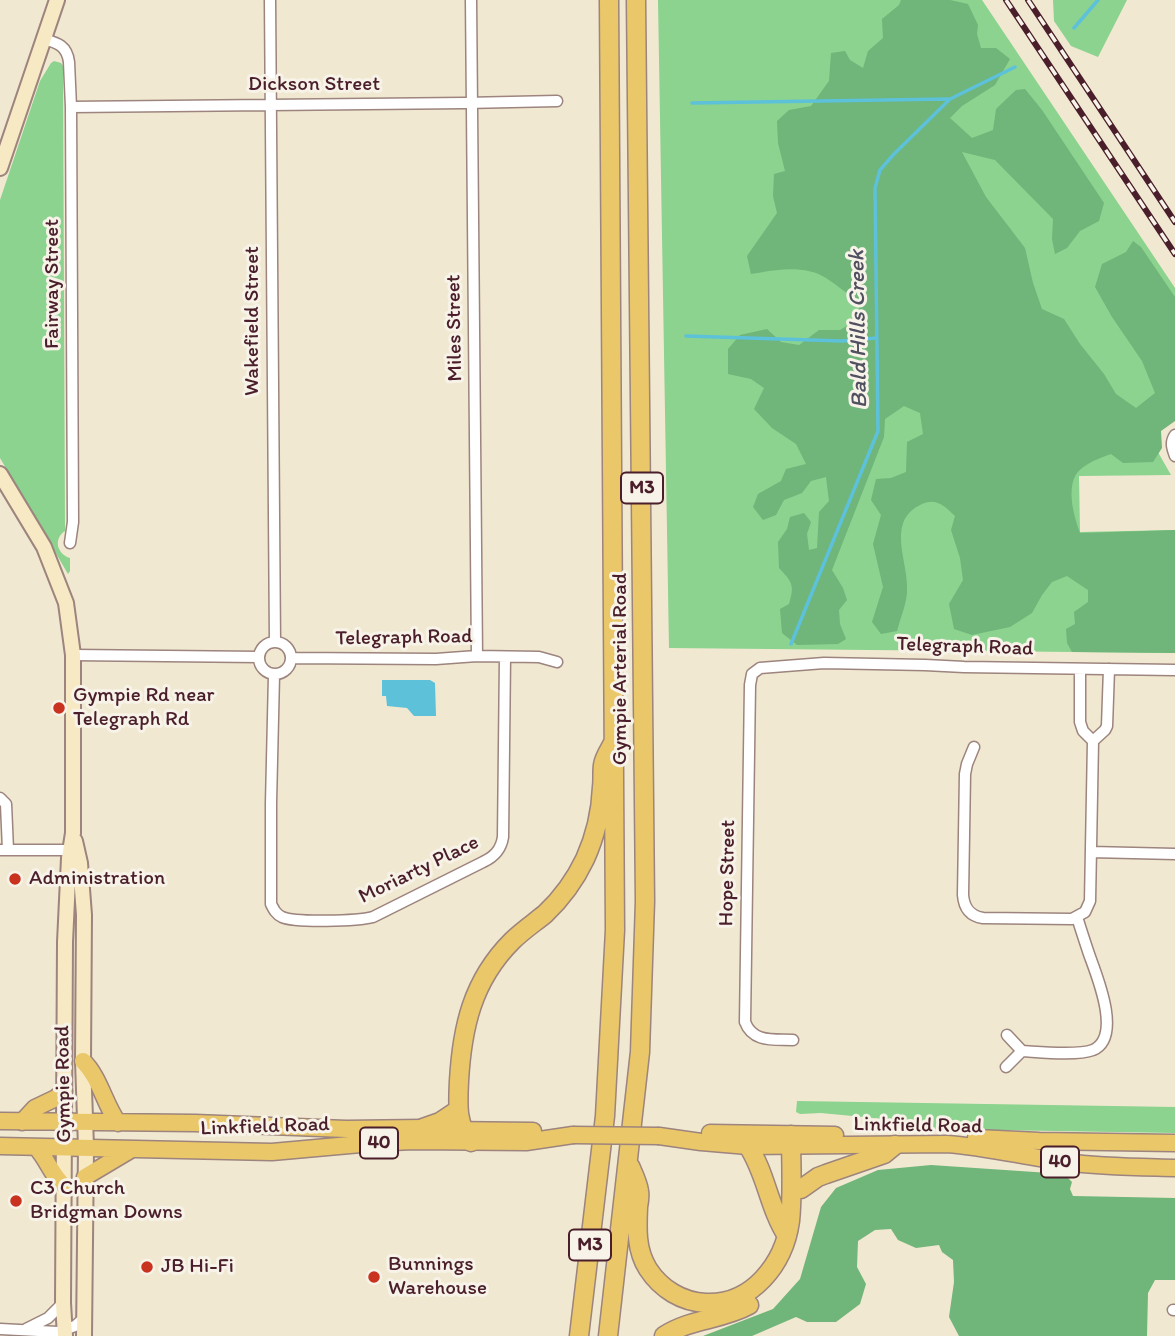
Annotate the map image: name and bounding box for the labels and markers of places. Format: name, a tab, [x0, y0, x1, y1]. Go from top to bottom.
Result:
place label: Gympie Rd near Telegraph Rd	[73, 683, 214, 733]
marker: Gympie Rd near Telegraph Rd	[51, 700, 67, 716]
place label: Administration	[29, 866, 165, 892]
marker: Administration	[7, 871, 23, 887]
place label: C3 Church Bridgman Downs	[30, 1176, 183, 1226]
marker: C3 Church Bridgman Downs	[8, 1193, 24, 1209]
place label: Bunnings Warehouse	[388, 1252, 487, 1302]
place label: JB Hi-Fi	[161, 1254, 234, 1280]
marker: JB Hi-Fi	[139, 1259, 155, 1275]
marker: Bunnings Warehouse	[366, 1269, 382, 1285]

